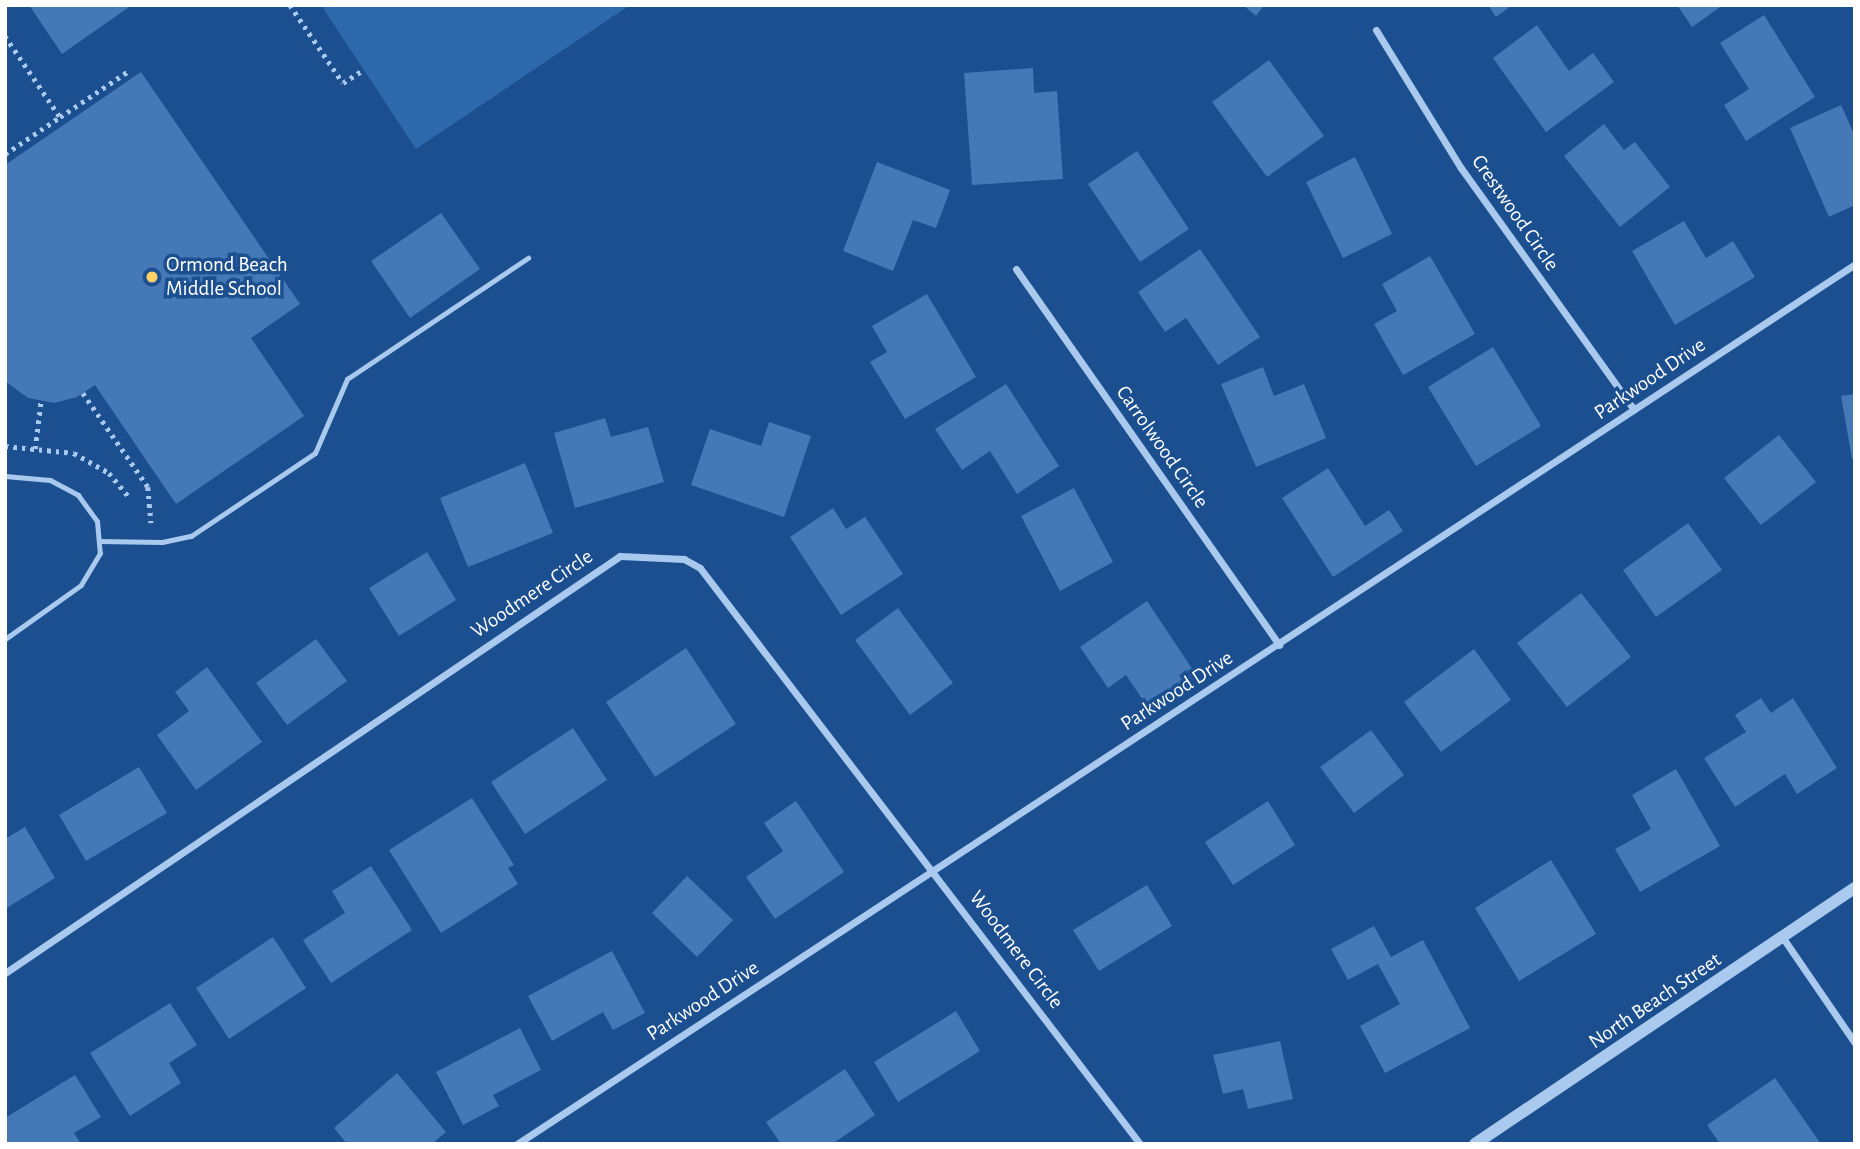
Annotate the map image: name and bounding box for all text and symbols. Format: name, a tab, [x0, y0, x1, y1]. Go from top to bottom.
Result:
street label: Crestwood Circle	[1466, 150, 1564, 276]
place label: Ormond Beach Middle School	[166, 252, 288, 302]
marker: Ormond Beach Middle School	[144, 269, 160, 285]
street label: Parkwood Drive	[1590, 333, 1710, 425]
street label: Carrolwood Circle	[1110, 381, 1214, 513]
street label: Woodmere Circle	[466, 544, 598, 644]
street label: Parkwood Drive	[1116, 645, 1238, 737]
street label: Woodmere Circle	[963, 886, 1069, 1014]
street label: North Beach Street	[1584, 947, 1726, 1055]
street label: Parkwood Drive	[642, 955, 764, 1047]

